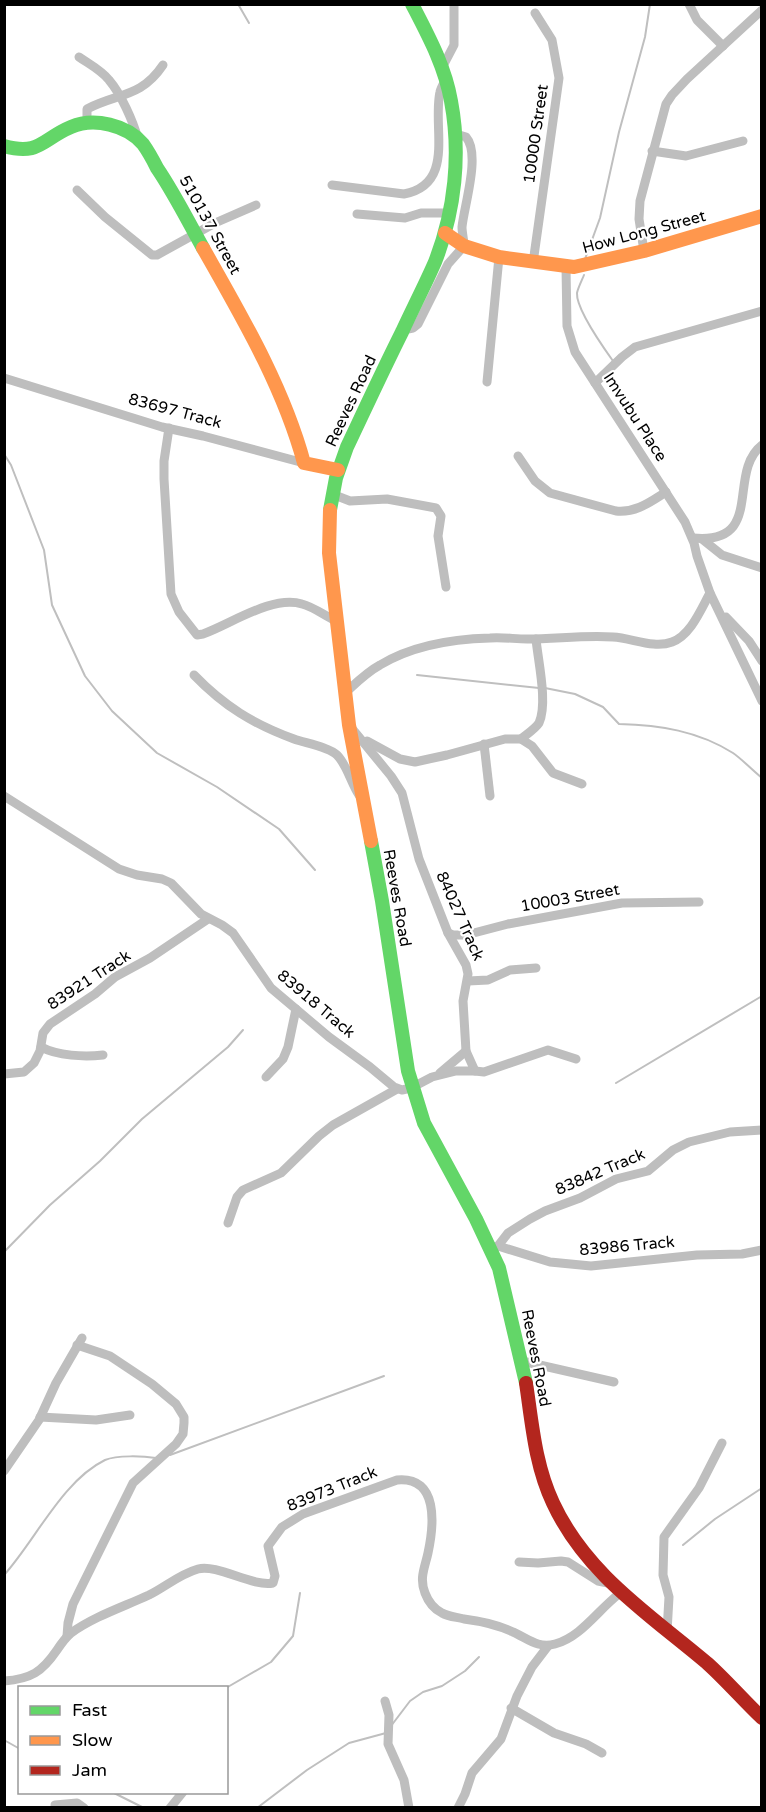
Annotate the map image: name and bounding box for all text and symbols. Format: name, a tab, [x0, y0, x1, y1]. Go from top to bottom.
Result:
street label: 10000 Street	[519, 83, 553, 185]
street label: 510137 Street	[175, 172, 245, 278]
street label: How Long Street	[580, 206, 708, 258]
street label: Reeves Road	[321, 352, 381, 450]
street label: Imvubu Place	[599, 369, 671, 465]
street label: 83697 Track	[126, 389, 224, 433]
street label: Reeves Road	[379, 848, 415, 948]
street label: 84027 Track	[431, 868, 489, 964]
street label: 10003 Street	[519, 879, 621, 917]
street label: 83921 Track	[43, 945, 135, 1014]
street label: 83918 Track	[273, 966, 359, 1043]
street label: 83842 Track	[552, 1144, 648, 1200]
street label: 83986 Track	[579, 1232, 676, 1260]
street label: Reeves Road	[517, 1308, 555, 1408]
street label: 83973 Track	[284, 1462, 380, 1516]
legend	[18, 1686, 228, 1794]
text: Fast	[72, 1699, 107, 1721]
text: Slow	[72, 1729, 113, 1751]
text: Jam	[72, 1759, 107, 1781]

